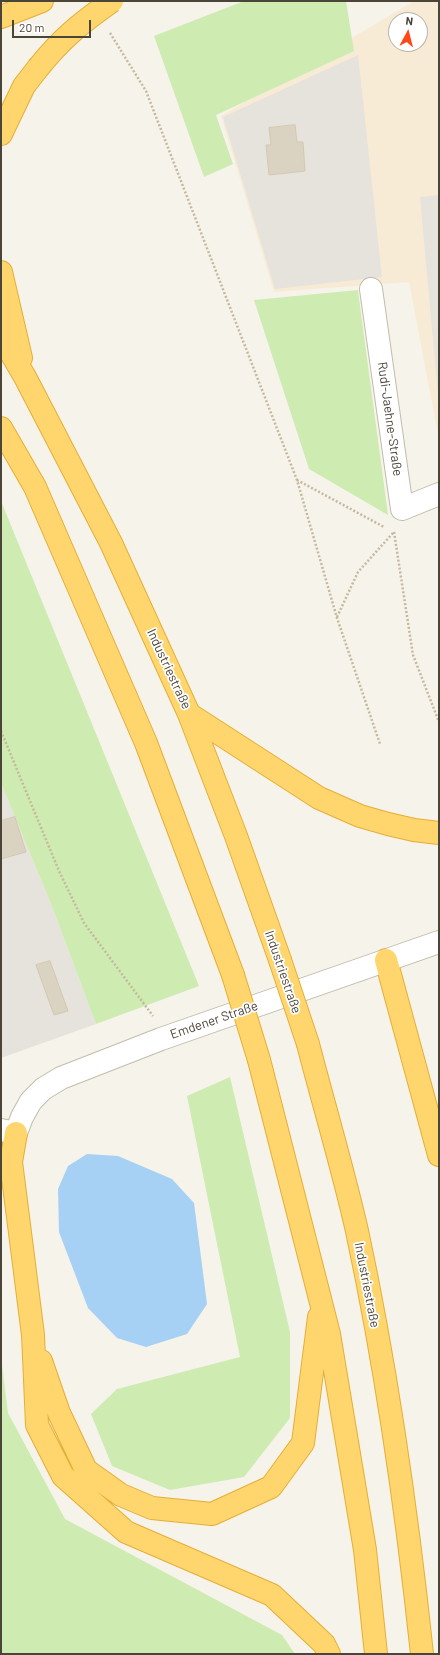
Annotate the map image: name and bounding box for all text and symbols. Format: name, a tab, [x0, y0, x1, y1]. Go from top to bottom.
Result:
scale bar	[14, 12, 93, 38]
north arrow	[388, 12, 428, 52]
text: N	[405, 14, 414, 27]
text: 20 m	[19, 20, 45, 34]
street label: Rudi-Jaehne-Straße	[374, 361, 406, 477]
street label: Industriestraße	[144, 626, 194, 712]
street label: Industriestraße	[262, 928, 304, 1016]
street label: Emdener Straße	[168, 998, 260, 1042]
street label: Industriestraße	[351, 1241, 383, 1329]

